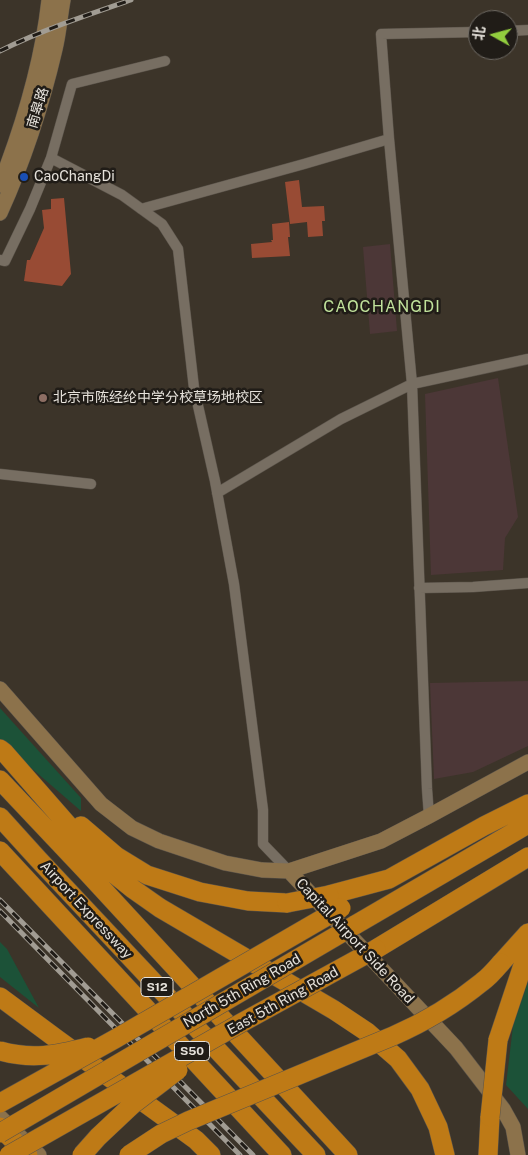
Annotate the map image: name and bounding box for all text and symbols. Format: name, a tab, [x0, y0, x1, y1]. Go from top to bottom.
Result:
north arrow	[468, 10, 518, 60]
text: 北	[470, 25, 488, 41]
street label: 南皋路	[24, 85, 52, 131]
place label: CaoChangDi	[34, 169, 115, 185]
marker: CaoChangDi	[18, 171, 30, 183]
district label: CAOCHANGDI	[322, 297, 442, 317]
place label: 北京市陈经纶中学分校草场地校区	[53, 390, 263, 406]
marker: 北京市陈经纶中学分校草场地校区	[37, 392, 49, 404]
street label: Airport Expressway	[36, 858, 136, 962]
street label: Capital Airport Side Road	[293, 875, 417, 1007]
street label: North 5th Ring Road	[180, 951, 304, 1031]
street label: East 5th Ring Road	[225, 964, 341, 1038]
road number: S12	[141, 978, 173, 996]
road number: S50	[174, 1042, 210, 1060]

